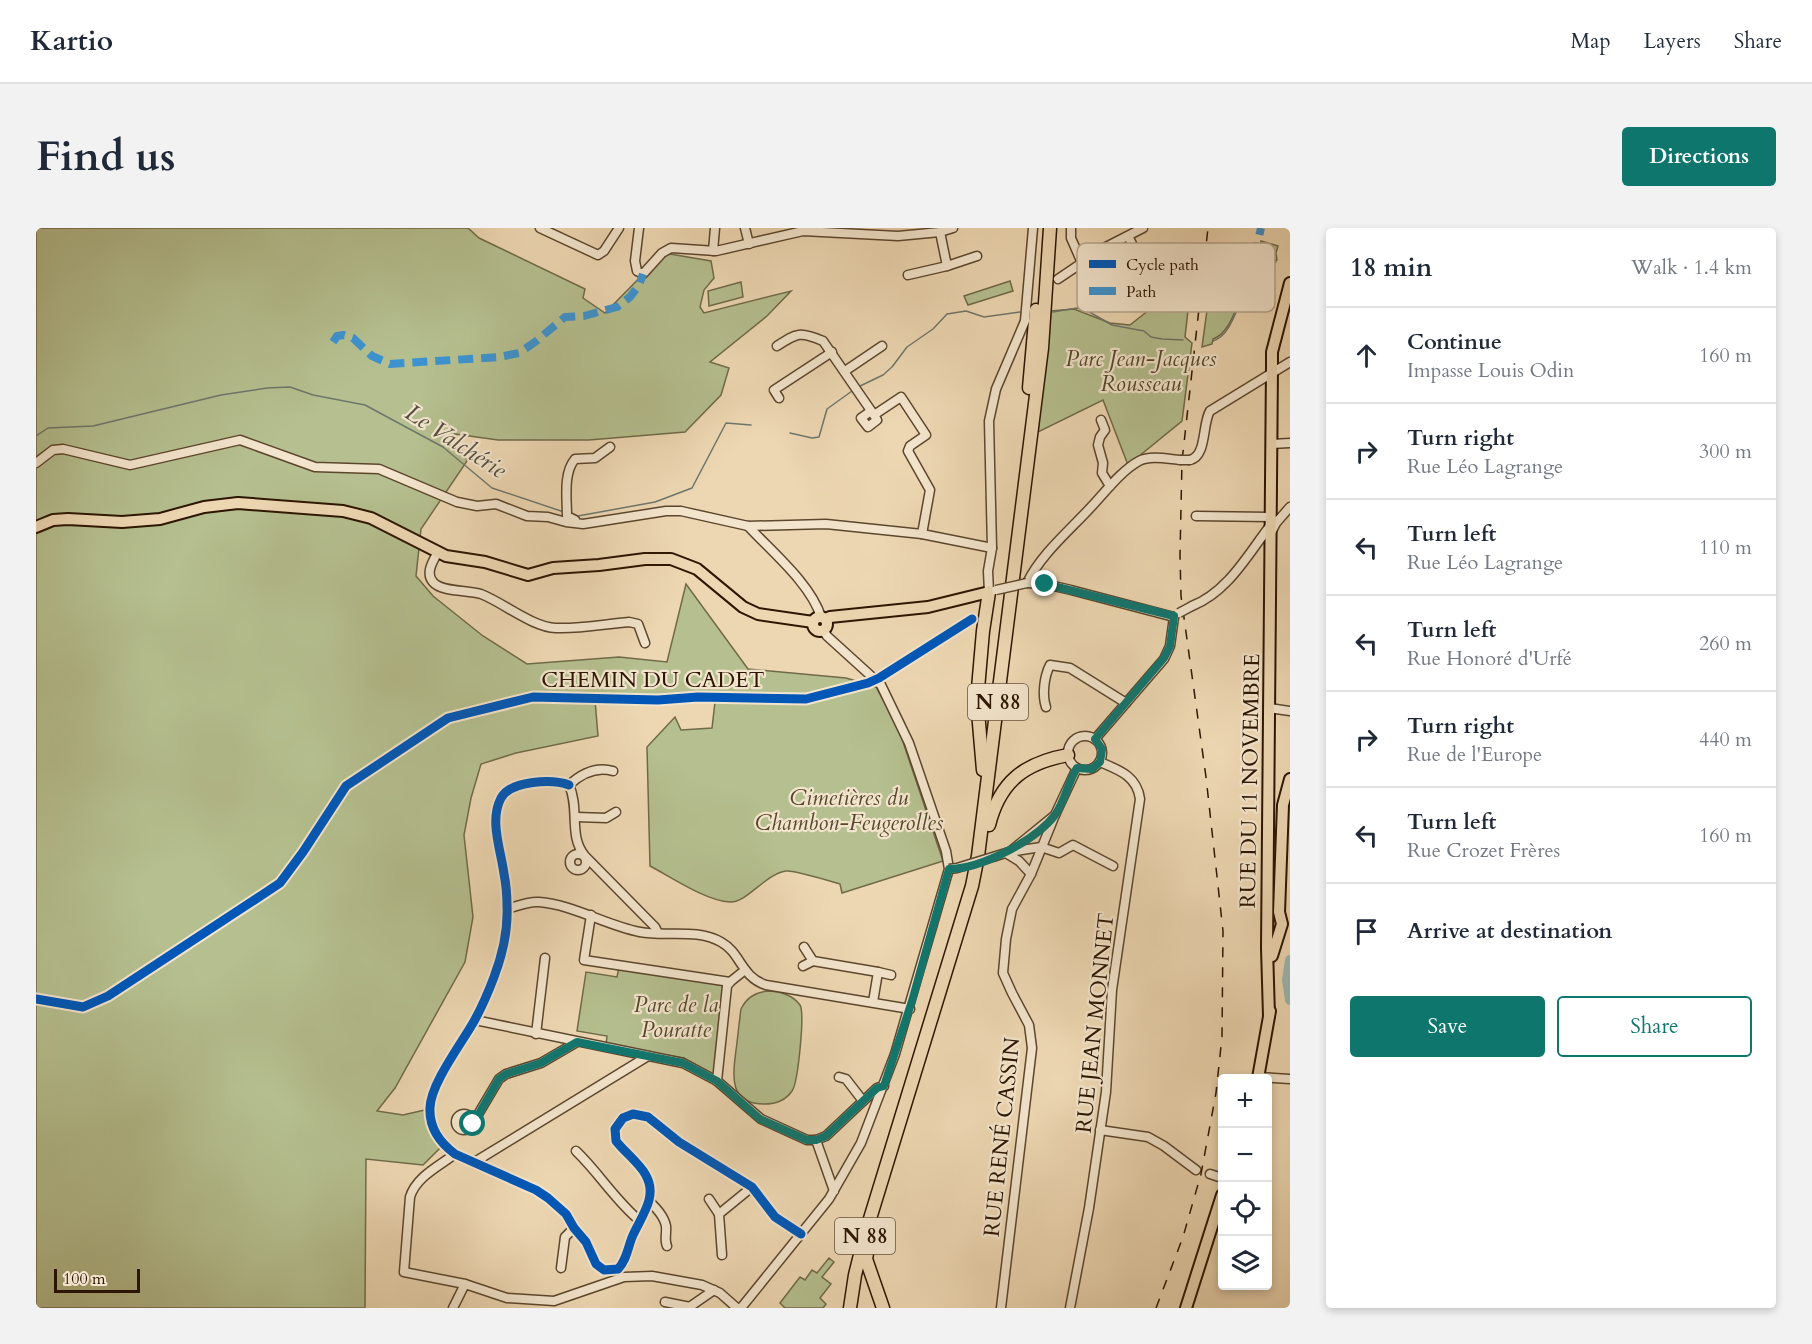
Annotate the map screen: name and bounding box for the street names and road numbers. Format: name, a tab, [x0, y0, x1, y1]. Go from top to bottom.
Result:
street label: RUE DU 11 NOVEMBRE	[1233, 653, 1267, 909]
street label: CHEMIN DU CADET	[541, 665, 765, 695]
road number: N 88	[968, 684, 1028, 720]
street label: RUE JEAN MONNET	[1069, 912, 1121, 1135]
street label: RUE RENÉ CASSIN	[977, 1036, 1027, 1238]
road number: N 88	[835, 1218, 895, 1254]

